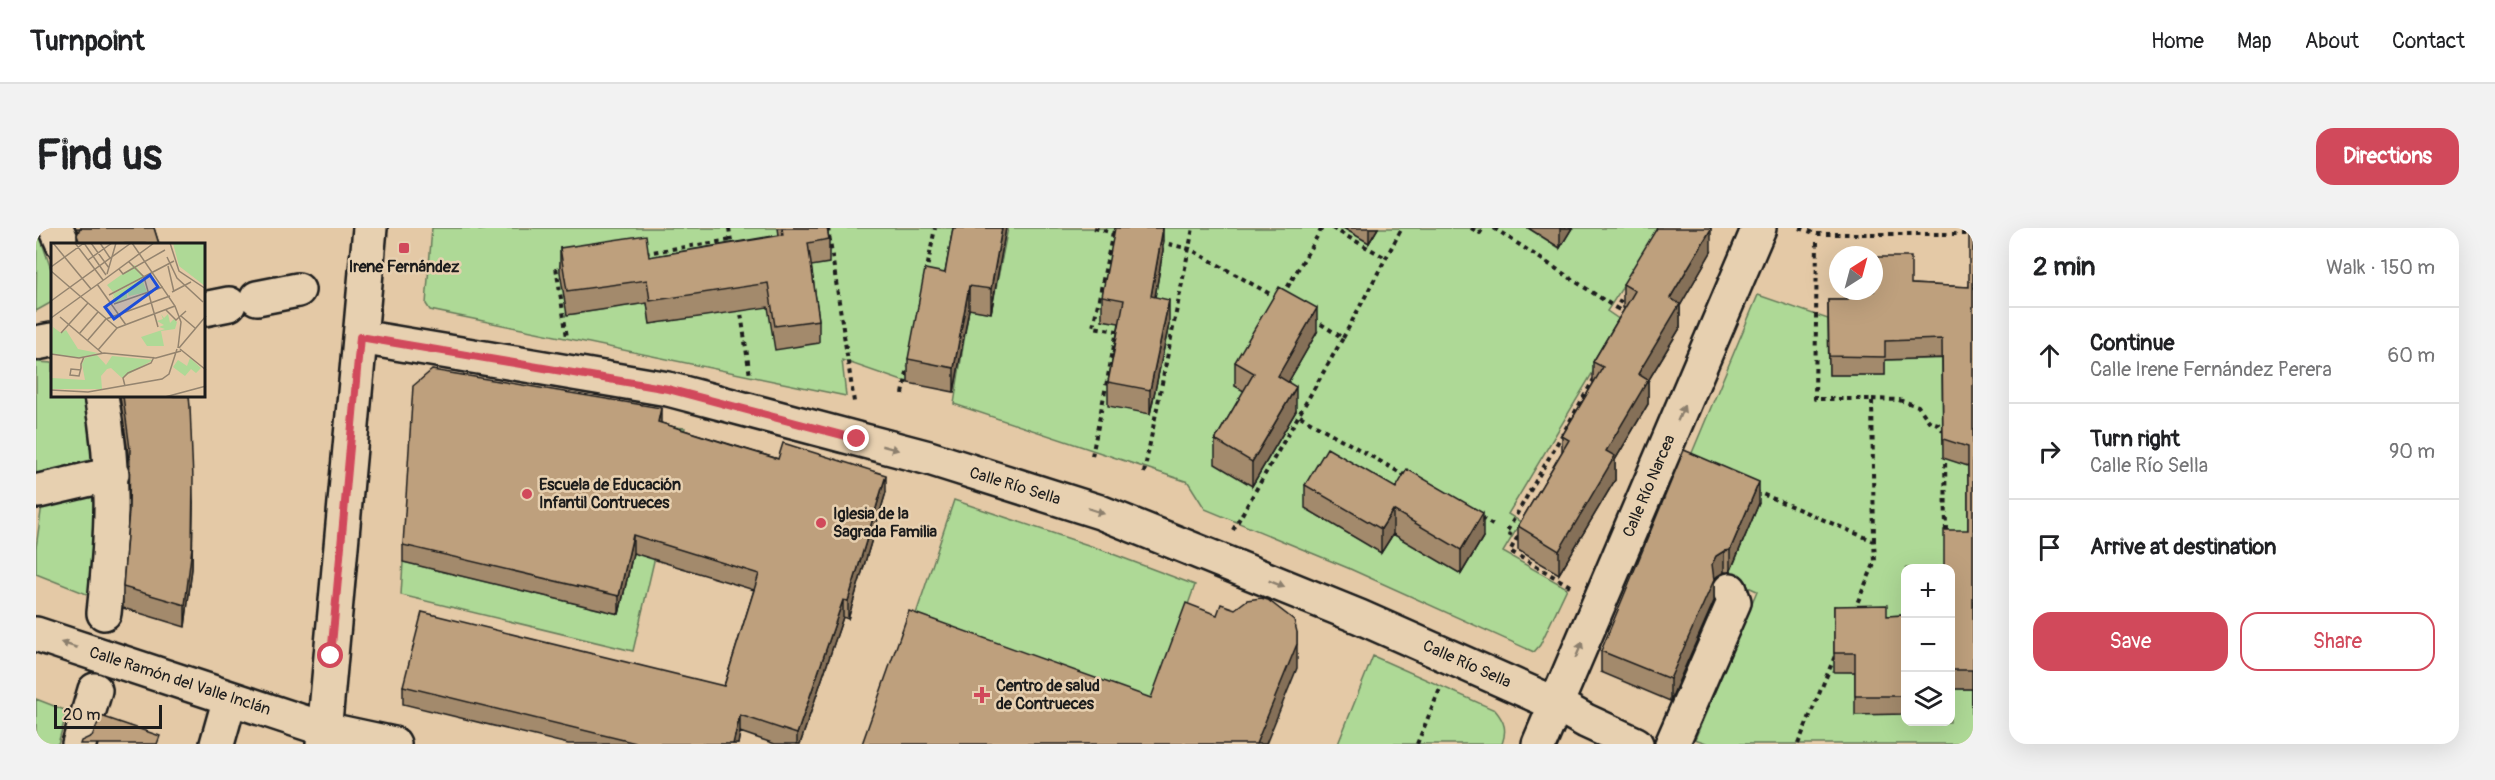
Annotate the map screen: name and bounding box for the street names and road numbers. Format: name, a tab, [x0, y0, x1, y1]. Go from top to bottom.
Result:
street label: Calle Río Narcea	[1618, 432, 1680, 540]
street label: Calle Río Sella	[967, 463, 1063, 509]
street label: Calle Río Sella	[1420, 636, 1514, 692]
street label: Calle Ramón del Valle Inclán	[87, 642, 273, 720]

